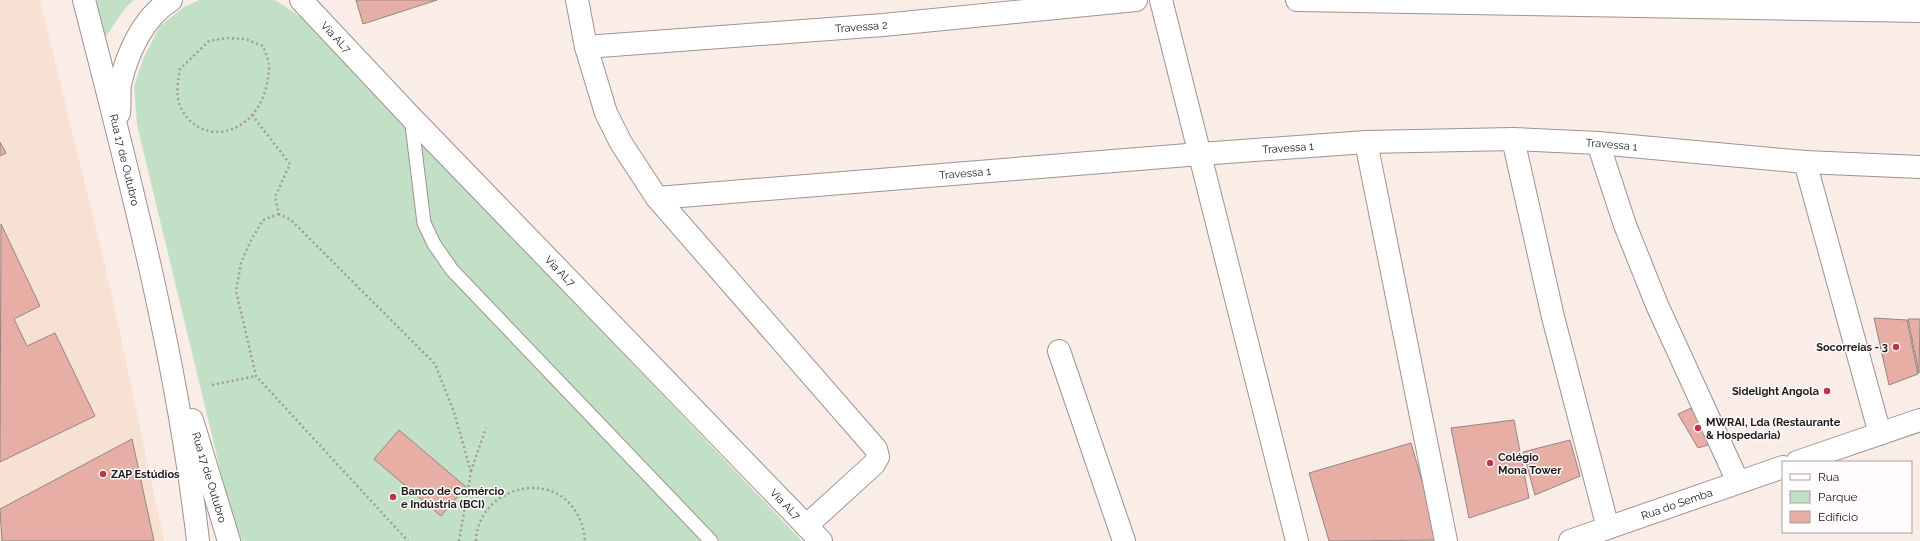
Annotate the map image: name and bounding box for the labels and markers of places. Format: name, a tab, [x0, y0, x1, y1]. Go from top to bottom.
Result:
place label: Socorreias - 3	[1816, 341, 1888, 354]
marker: Socorreias - 3	[1891, 342, 1901, 352]
place label: Sidelight Angola	[1732, 385, 1819, 398]
marker: Sidelight Angola	[1822, 386, 1832, 396]
place label: MWRAI, Lda (Restaurante & Hospedaria)	[1706, 416, 1841, 442]
marker: MWRAI, Lda (Restaurante & Hospedaria)	[1693, 423, 1703, 433]
place label: Colégio Mona Tower	[1498, 451, 1562, 477]
marker: Colégio Mona Tower	[1485, 458, 1495, 468]
place label: ZAP Estúdios	[111, 468, 180, 481]
marker: ZAP Estúdios	[98, 469, 108, 479]
place label: Banco de Comércio e Indústria (BCI)	[401, 485, 504, 511]
marker: Banco de Comércio e Indústria (BCI)	[388, 492, 398, 502]

